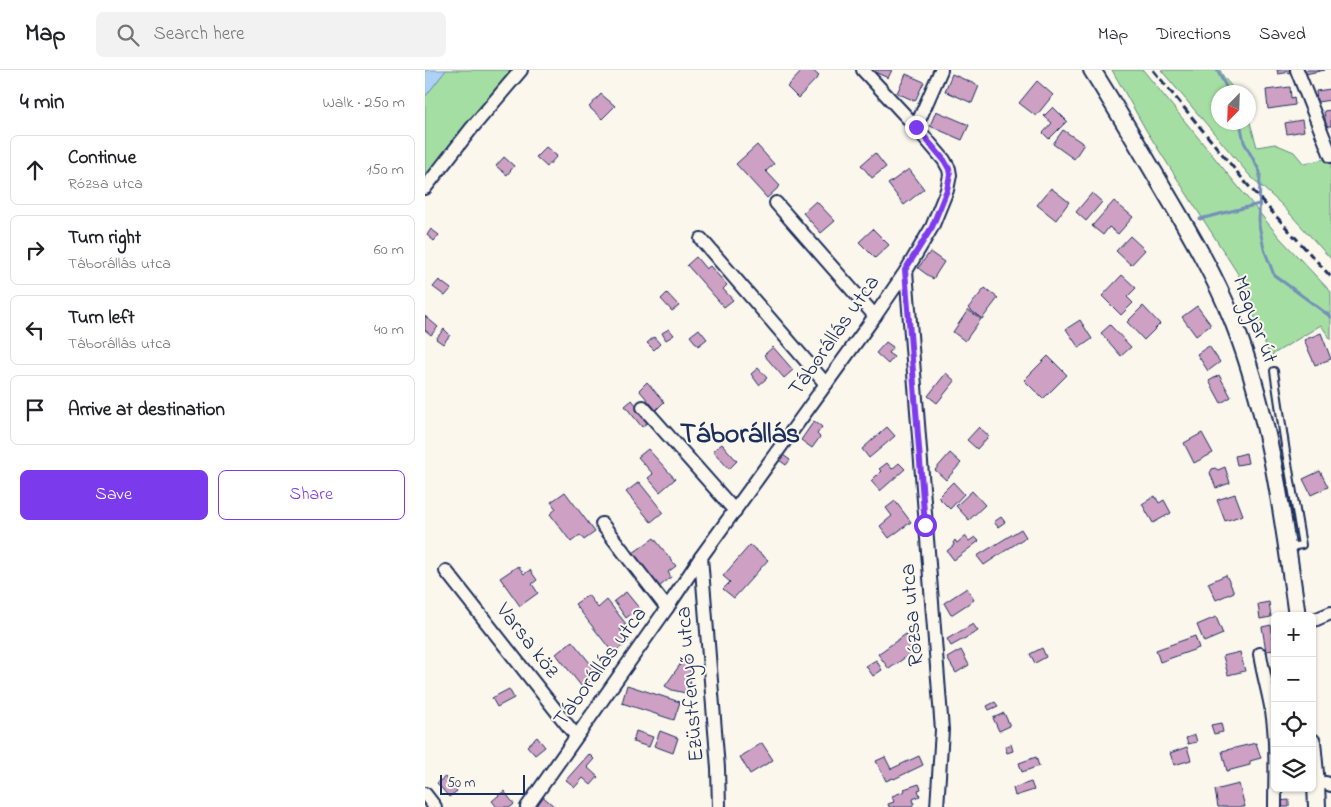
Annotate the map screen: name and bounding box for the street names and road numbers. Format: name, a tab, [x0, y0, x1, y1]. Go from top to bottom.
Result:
street label: Táborállás utca	[781, 269, 889, 403]
street label: Magyar út	[1222, 272, 1286, 369]
street label: Rózsa utca	[893, 562, 933, 668]
street label: Varsa köz	[487, 596, 567, 686]
street label: Táborállás utca	[546, 600, 656, 734]
street label: Ezüstfenyő utca	[668, 605, 715, 763]

